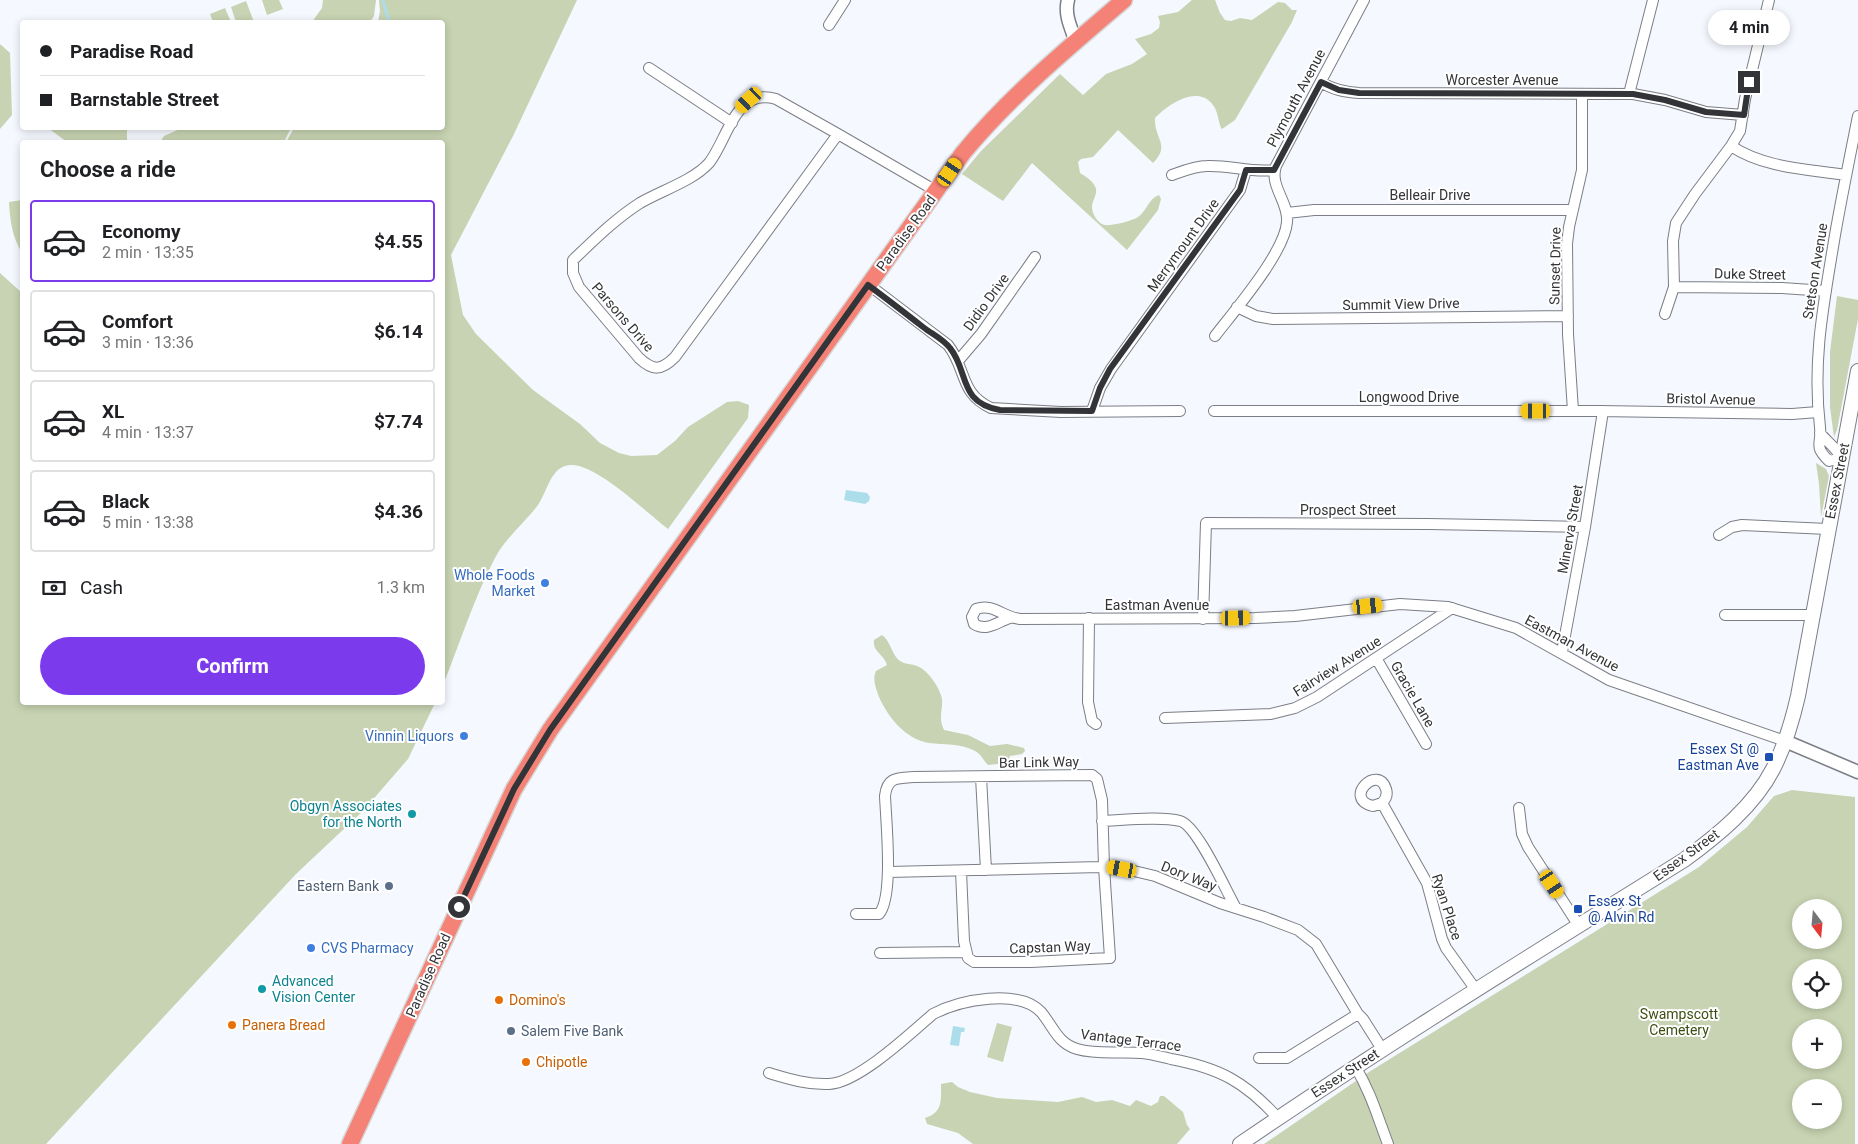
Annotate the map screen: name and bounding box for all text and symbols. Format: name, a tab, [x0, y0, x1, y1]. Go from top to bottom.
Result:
callout: 4 min	[1708, 9, 1790, 44]
text: 4 min	[1729, 18, 1769, 37]
text: Paradise Road	[70, 40, 193, 63]
street label: Plymouth Avenue	[1263, 46, 1329, 150]
route end	[1738, 71, 1760, 93]
street label: Worcester Avenue	[1446, 72, 1558, 88]
car	[732, 84, 765, 116]
text: Barnstable Street	[70, 88, 219, 111]
car	[935, 155, 964, 189]
text: Choose a ride	[40, 157, 176, 182]
street label: Belleair Drive	[1389, 187, 1471, 203]
street label: Paradise Road	[873, 192, 939, 274]
street label: Merrymount Drive	[1144, 195, 1222, 295]
icon: car	[42, 219, 87, 264]
text: Economy	[102, 220, 181, 243]
street label: Stetson Avenue	[1800, 222, 1830, 320]
street label: Sunset Drive	[1546, 227, 1564, 305]
text: $4.55	[374, 230, 423, 253]
text: 2 min · 13:35	[102, 243, 194, 262]
street label: Duke Street	[1714, 265, 1786, 283]
street label: Didio Drive	[960, 270, 1012, 334]
street label: Parsons Drive	[589, 279, 657, 355]
street label: Summit View Drive	[1342, 295, 1460, 313]
icon: car	[42, 309, 87, 354]
text: Comfort	[102, 310, 173, 333]
text: $6.14	[374, 320, 423, 343]
text: 3 min · 13:36	[102, 333, 194, 352]
street label: Longwood Drive	[1359, 389, 1459, 405]
street label: Bristol Avenue	[1666, 390, 1756, 408]
icon: car	[42, 399, 87, 444]
text: XL	[102, 400, 124, 423]
car	[1521, 404, 1551, 419]
text: $7.74	[374, 410, 423, 433]
text: 4 min · 13:37	[102, 423, 194, 442]
street label: Essex Street	[1822, 441, 1852, 520]
street label: Minerva Street	[1554, 483, 1586, 575]
icon: car	[42, 489, 87, 534]
text: Black	[102, 490, 149, 513]
text: $4.36	[374, 500, 423, 523]
street label: Prospect Street	[1300, 502, 1397, 518]
text: 5 min · 13:38	[102, 513, 194, 532]
place label: Whole Foods Market	[454, 567, 535, 599]
icon: cash	[40, 574, 68, 602]
text: Cash	[80, 576, 123, 599]
marker: Whole Foods Market	[539, 577, 551, 589]
text: 1.3 km	[377, 578, 425, 597]
street label: Eastman Avenue	[1105, 597, 1209, 613]
car	[1352, 597, 1383, 615]
car	[1220, 610, 1251, 626]
street label: Eastman Avenue	[1522, 611, 1622, 675]
street label: Fairview Avenue	[1290, 633, 1384, 699]
button: Confirm	[40, 637, 425, 695]
street label: Gracie Lane	[1388, 658, 1438, 730]
place label: Vinnin Liquors	[365, 728, 454, 744]
marker: Vinnin Liquors	[458, 730, 470, 742]
place label: Essex St @ Eastman Ave	[1678, 741, 1759, 773]
marker: Essex St @ Eastman Ave	[1763, 751, 1775, 763]
street label: Bar Link Way	[999, 753, 1080, 771]
place label: Obgyn Associates for the North	[290, 798, 402, 830]
marker: Obgyn Associates for the North	[406, 808, 418, 820]
street label: Essex Street	[1650, 826, 1722, 884]
street label: Dory Way	[1159, 858, 1219, 895]
car	[1105, 859, 1138, 879]
car	[1537, 867, 1566, 901]
street label: Ryan Place	[1429, 872, 1465, 942]
place label: Eastern Bank	[297, 878, 380, 894]
marker: Eastern Bank	[383, 880, 395, 892]
place label: Essex St @ Alvin Rd	[1588, 893, 1655, 925]
route start	[448, 896, 470, 918]
north arrow	[1792, 899, 1842, 949]
map controls	[1792, 899, 1842, 1129]
marker: Essex St @ Alvin Rd	[1572, 903, 1584, 915]
street label: Paradise Road	[402, 931, 454, 1019]
street label: Capstan Way	[1009, 938, 1091, 956]
place label: CVS Pharmacy	[321, 940, 414, 956]
marker: CVS Pharmacy	[305, 942, 317, 954]
button: locate	[1792, 959, 1842, 1009]
place label: Advanced Vision Center	[272, 973, 355, 1005]
marker: Advanced Vision Center	[256, 983, 268, 995]
place label: Domino's	[509, 992, 566, 1008]
marker: Domino's	[493, 994, 505, 1006]
park label: Swampscott Cemetery	[1640, 1006, 1719, 1038]
place label: Panera Bread	[242, 1017, 325, 1033]
marker: Panera Bread	[226, 1019, 238, 1031]
button: +	[1792, 1019, 1842, 1069]
place label: Salem Five Bank	[521, 1023, 624, 1039]
marker: Salem Five Bank	[505, 1025, 517, 1037]
street label: Vantage Terrace	[1080, 1026, 1182, 1054]
street label: Essex Street	[1308, 1045, 1382, 1101]
place label: Chipotle	[536, 1054, 587, 1070]
marker: Chipotle	[520, 1056, 532, 1068]
button: −	[1792, 1079, 1842, 1129]

